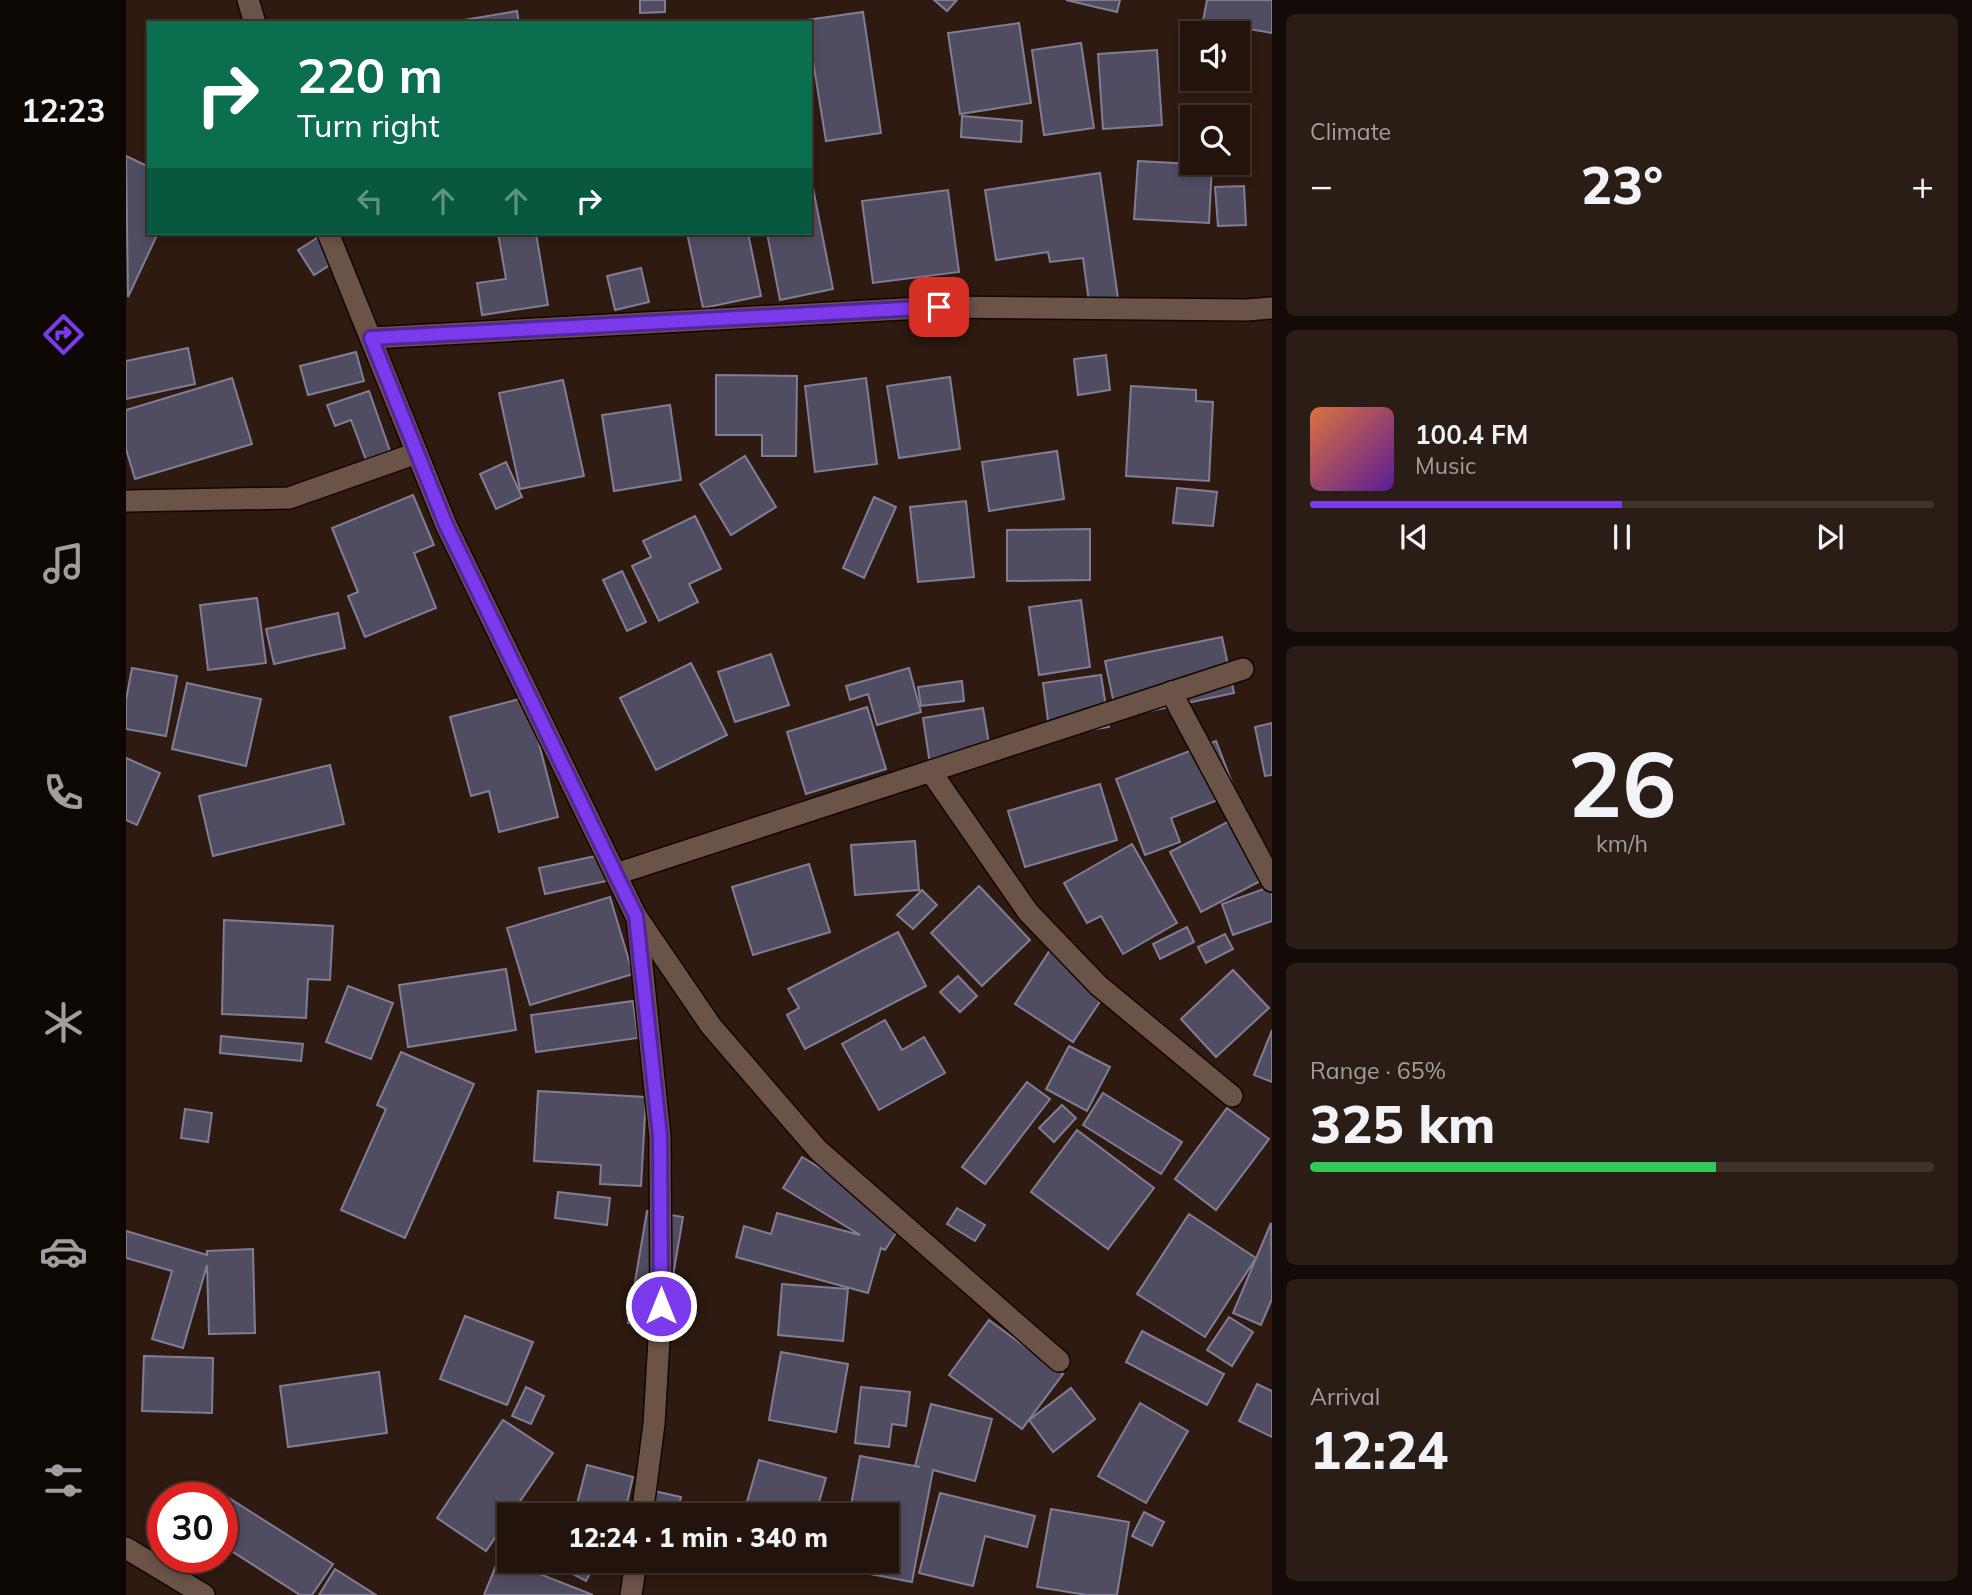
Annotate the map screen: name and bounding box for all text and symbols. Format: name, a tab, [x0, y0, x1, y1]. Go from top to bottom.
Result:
map controls	[1180, 21, 1250, 175]
button: sound	[1180, 21, 1250, 91]
text: 220 m	[297, 44, 443, 105]
icon: right	[182, 49, 273, 140]
text: 12:23	[21, 90, 105, 130]
text: Turn right	[297, 105, 440, 145]
button: search	[1180, 105, 1250, 175]
text: Climate	[1310, 117, 1391, 146]
text: 23°	[1581, 152, 1663, 217]
text: −	[1310, 161, 1333, 209]
text: +	[1911, 161, 1934, 209]
icon: left	[351, 182, 389, 220]
icon: ahead	[424, 182, 462, 220]
icon: ahead	[497, 182, 535, 220]
icon: right	[570, 182, 608, 220]
pin	[909, 277, 969, 337]
icon: arrive	[920, 288, 958, 326]
icon: directions	[39, 310, 88, 359]
text: 100.4 FM	[1415, 418, 1528, 451]
text: Music	[1415, 451, 1476, 480]
icon: previous	[1395, 518, 1433, 556]
icon: pause	[1603, 518, 1641, 556]
icon: next	[1811, 518, 1849, 556]
icon: music	[39, 539, 88, 588]
text: 26	[1567, 726, 1677, 840]
icon: phone	[39, 768, 88, 817]
text: km/h	[1596, 829, 1648, 858]
icon: climate	[39, 998, 88, 1047]
text: Range · 65%	[1310, 1056, 1446, 1085]
text: 325 km	[1310, 1091, 1495, 1156]
icon: car	[39, 1227, 88, 1276]
position arrow	[624, 1269, 698, 1343]
text: Arrival	[1310, 1382, 1380, 1411]
text: 12:24	[1310, 1417, 1448, 1482]
icon: filters	[39, 1456, 88, 1505]
speed limit sign: 30	[147, 1482, 238, 1573]
text: 12:24 · 1 min · 340 m	[568, 1521, 828, 1554]

